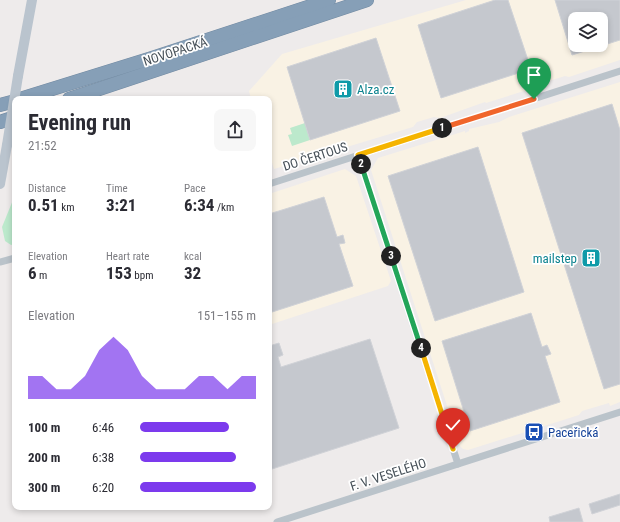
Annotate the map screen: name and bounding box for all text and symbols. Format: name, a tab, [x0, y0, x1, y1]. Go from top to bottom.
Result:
map controls	[568, 12, 608, 52]
button: layers	[568, 12, 608, 52]
street label: NOVOPACKÁ	[141, 34, 210, 69]
pin	[517, 58, 551, 99]
icon: arrive	[523, 64, 545, 86]
building icon: Alza.cz	[332, 78, 354, 100]
place label: Alza.cz	[357, 82, 395, 97]
button: share	[214, 109, 256, 151]
text: Evening run	[28, 110, 131, 135]
pin: 1	[432, 118, 452, 138]
text: 1	[439, 121, 445, 134]
text: 21:52	[28, 138, 57, 153]
street label: DO ČERTOUS	[281, 139, 350, 174]
pin: 2	[351, 154, 371, 174]
text: 2	[358, 157, 364, 170]
text: Distance	[28, 182, 66, 195]
text: Time	[106, 182, 128, 195]
text: Pace	[184, 182, 206, 195]
text: 0.51	[28, 195, 59, 215]
text: 3:21	[106, 195, 136, 215]
text: 6:34	[184, 195, 214, 215]
text: km	[59, 201, 74, 214]
text: /km	[214, 201, 234, 214]
pin: 3	[381, 246, 401, 266]
building icon: mailstep	[580, 247, 602, 269]
text: 3	[388, 249, 394, 262]
text: Elevation	[28, 250, 68, 263]
text: Heart rate	[106, 250, 149, 263]
text: kcal	[184, 250, 202, 263]
place label: mailstep	[533, 251, 577, 266]
text: 6	[28, 263, 37, 283]
text: 153	[106, 263, 132, 283]
text: 32	[184, 263, 201, 283]
text: m	[37, 269, 47, 282]
text: bpm	[132, 269, 153, 282]
text: Elevation	[28, 308, 75, 323]
text: 151–155 m	[197, 308, 256, 323]
pin: 4	[411, 338, 431, 358]
text: 4	[418, 341, 424, 354]
pin	[436, 408, 470, 449]
icon: check	[442, 414, 464, 436]
text: 100 m	[28, 420, 60, 435]
text: 6:46	[92, 420, 114, 435]
bus stop icon: Paceřická	[523, 421, 545, 443]
place label: Paceřická	[548, 425, 599, 440]
text: 200 m	[28, 450, 60, 465]
text: 6:38	[92, 450, 114, 465]
street label: F. V. VESELÉHO	[348, 455, 428, 494]
text: 300 m	[28, 480, 60, 495]
text: 6:20	[92, 480, 114, 495]

